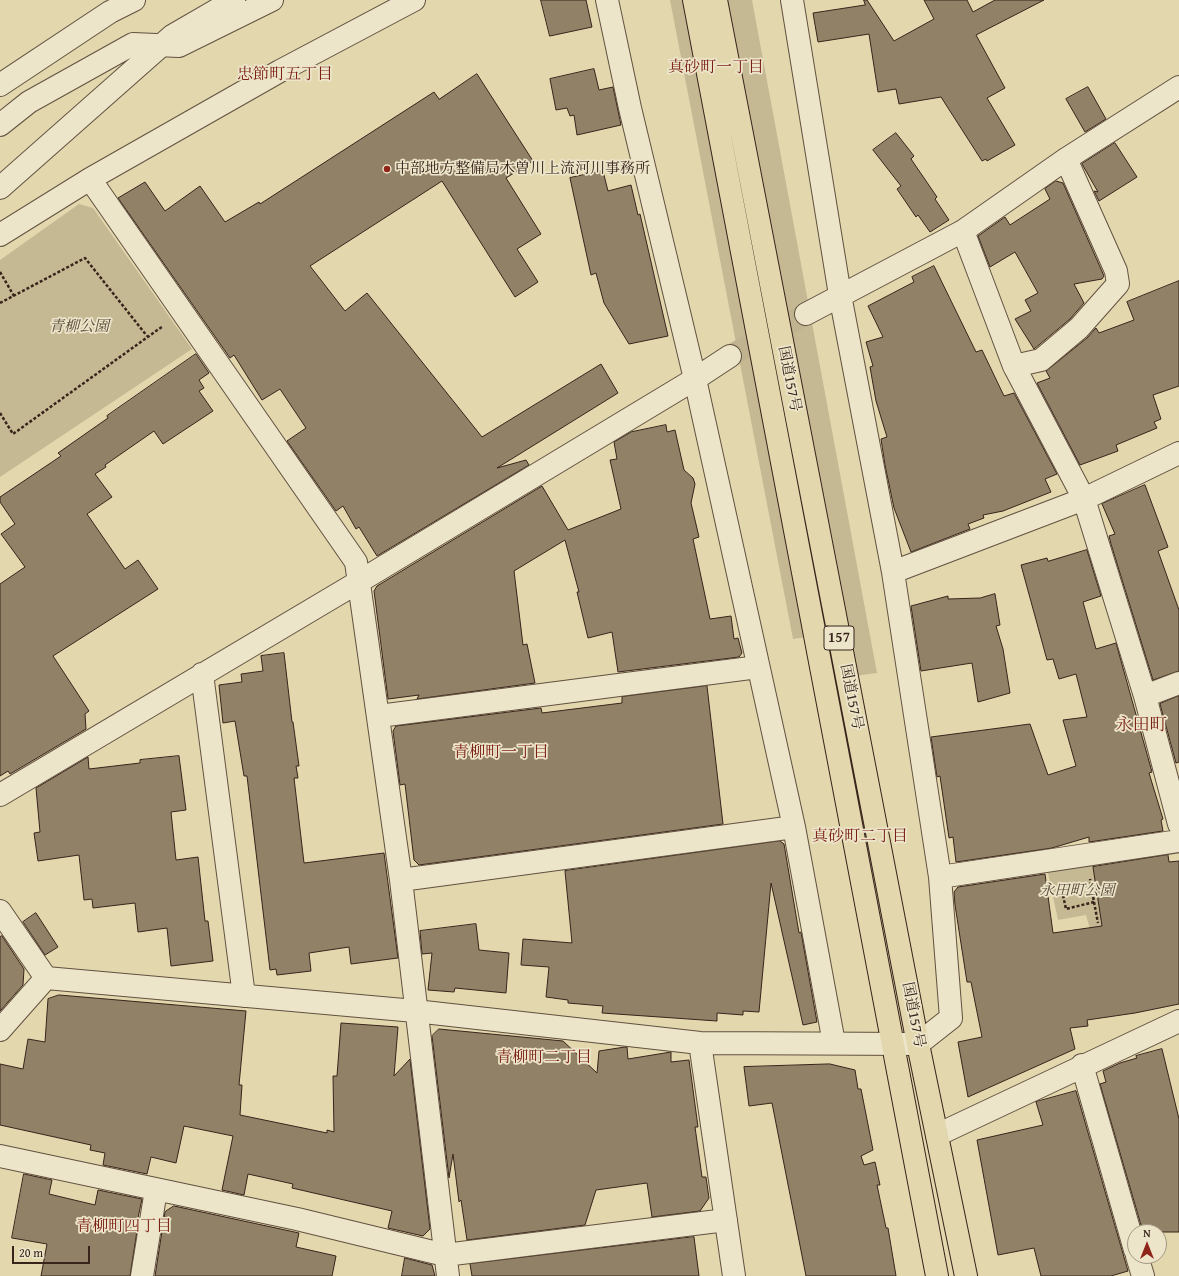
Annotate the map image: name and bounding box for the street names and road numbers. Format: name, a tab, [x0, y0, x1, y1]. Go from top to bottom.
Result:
street label: 国道157号	[774, 345, 804, 413]
road number: 157	[824, 626, 854, 650]
street label: 国道157号	[836, 663, 866, 731]
street label: 国道157号	[898, 981, 928, 1049]

